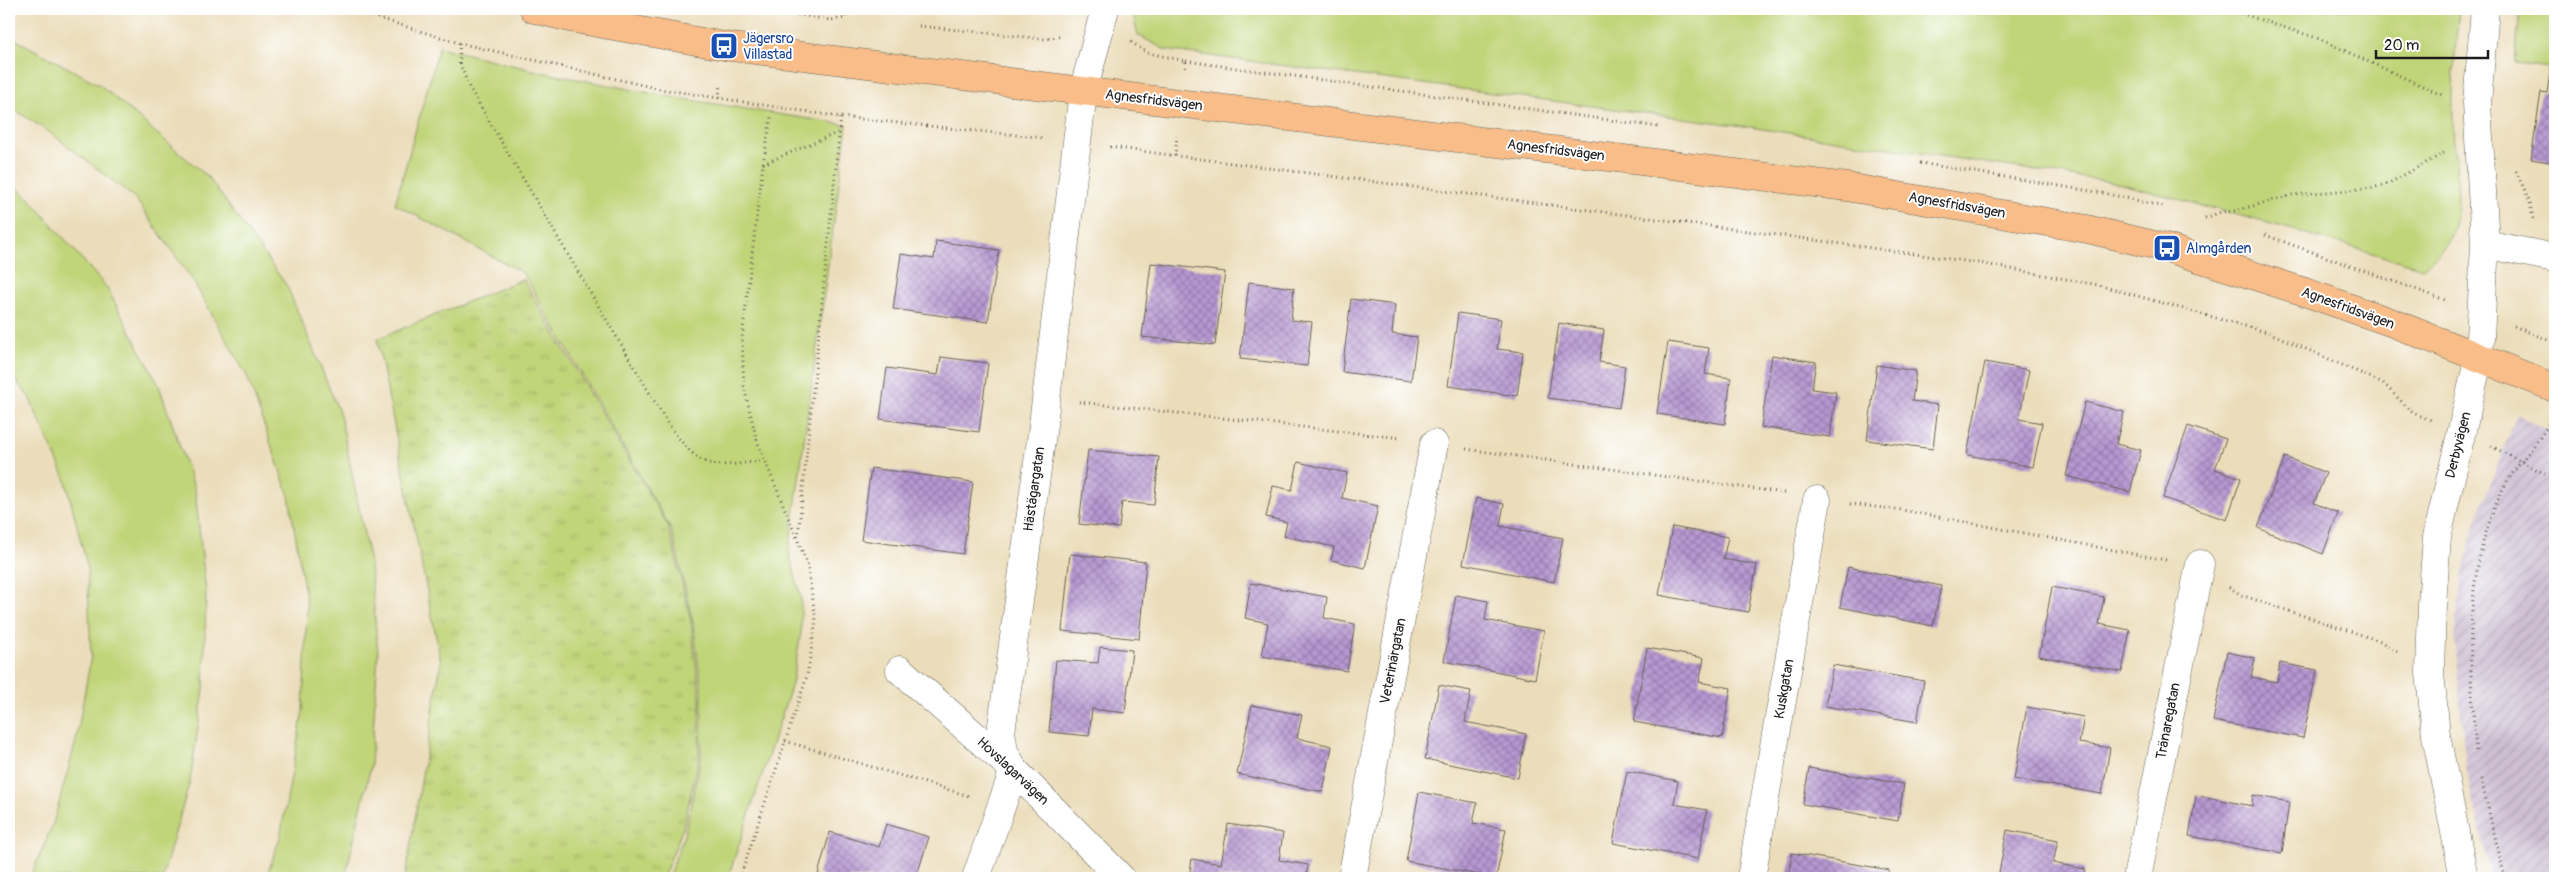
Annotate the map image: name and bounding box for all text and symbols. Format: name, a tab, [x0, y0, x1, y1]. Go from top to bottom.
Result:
scale bar	[2376, 28, 2489, 60]
place label: Jägersro Villastad	[743, 30, 794, 63]
bus stop icon: Jägersro Villastad	[709, 31, 739, 61]
text: 20 m	[2384, 36, 2419, 55]
street label: Agnesfridsvägen	[1104, 86, 1204, 114]
street label: Agnesfridsvägen	[1506, 136, 1606, 164]
street label: Agnesfridsvägen	[1907, 188, 2007, 222]
bus stop icon: Almgården	[2152, 233, 2182, 263]
place label: Almgården	[2186, 240, 2251, 257]
street label: Agnesfridsvägen	[2299, 283, 2397, 333]
street label: Derbyvägen	[2442, 410, 2474, 480]
street label: Hästägargatan	[1020, 445, 1048, 532]
street label: Veterinärgatan	[1376, 616, 1410, 706]
street label: Kuskgatan	[1770, 658, 1798, 720]
street label: Tränaregatan	[2152, 681, 2184, 761]
street label: Hovslagarvägen	[974, 733, 1052, 809]

